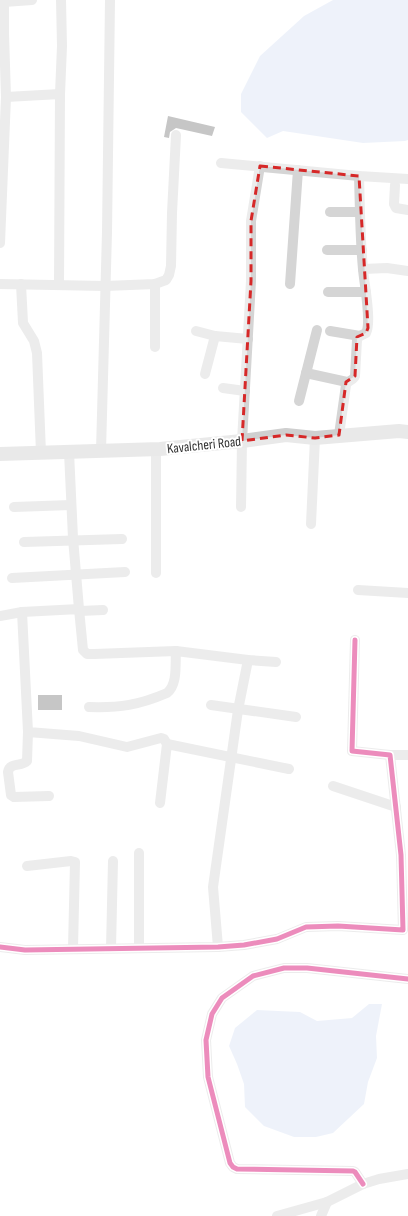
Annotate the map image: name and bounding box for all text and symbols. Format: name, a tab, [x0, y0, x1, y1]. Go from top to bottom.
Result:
street label: Kavalcheri Road	[166, 433, 242, 457]

